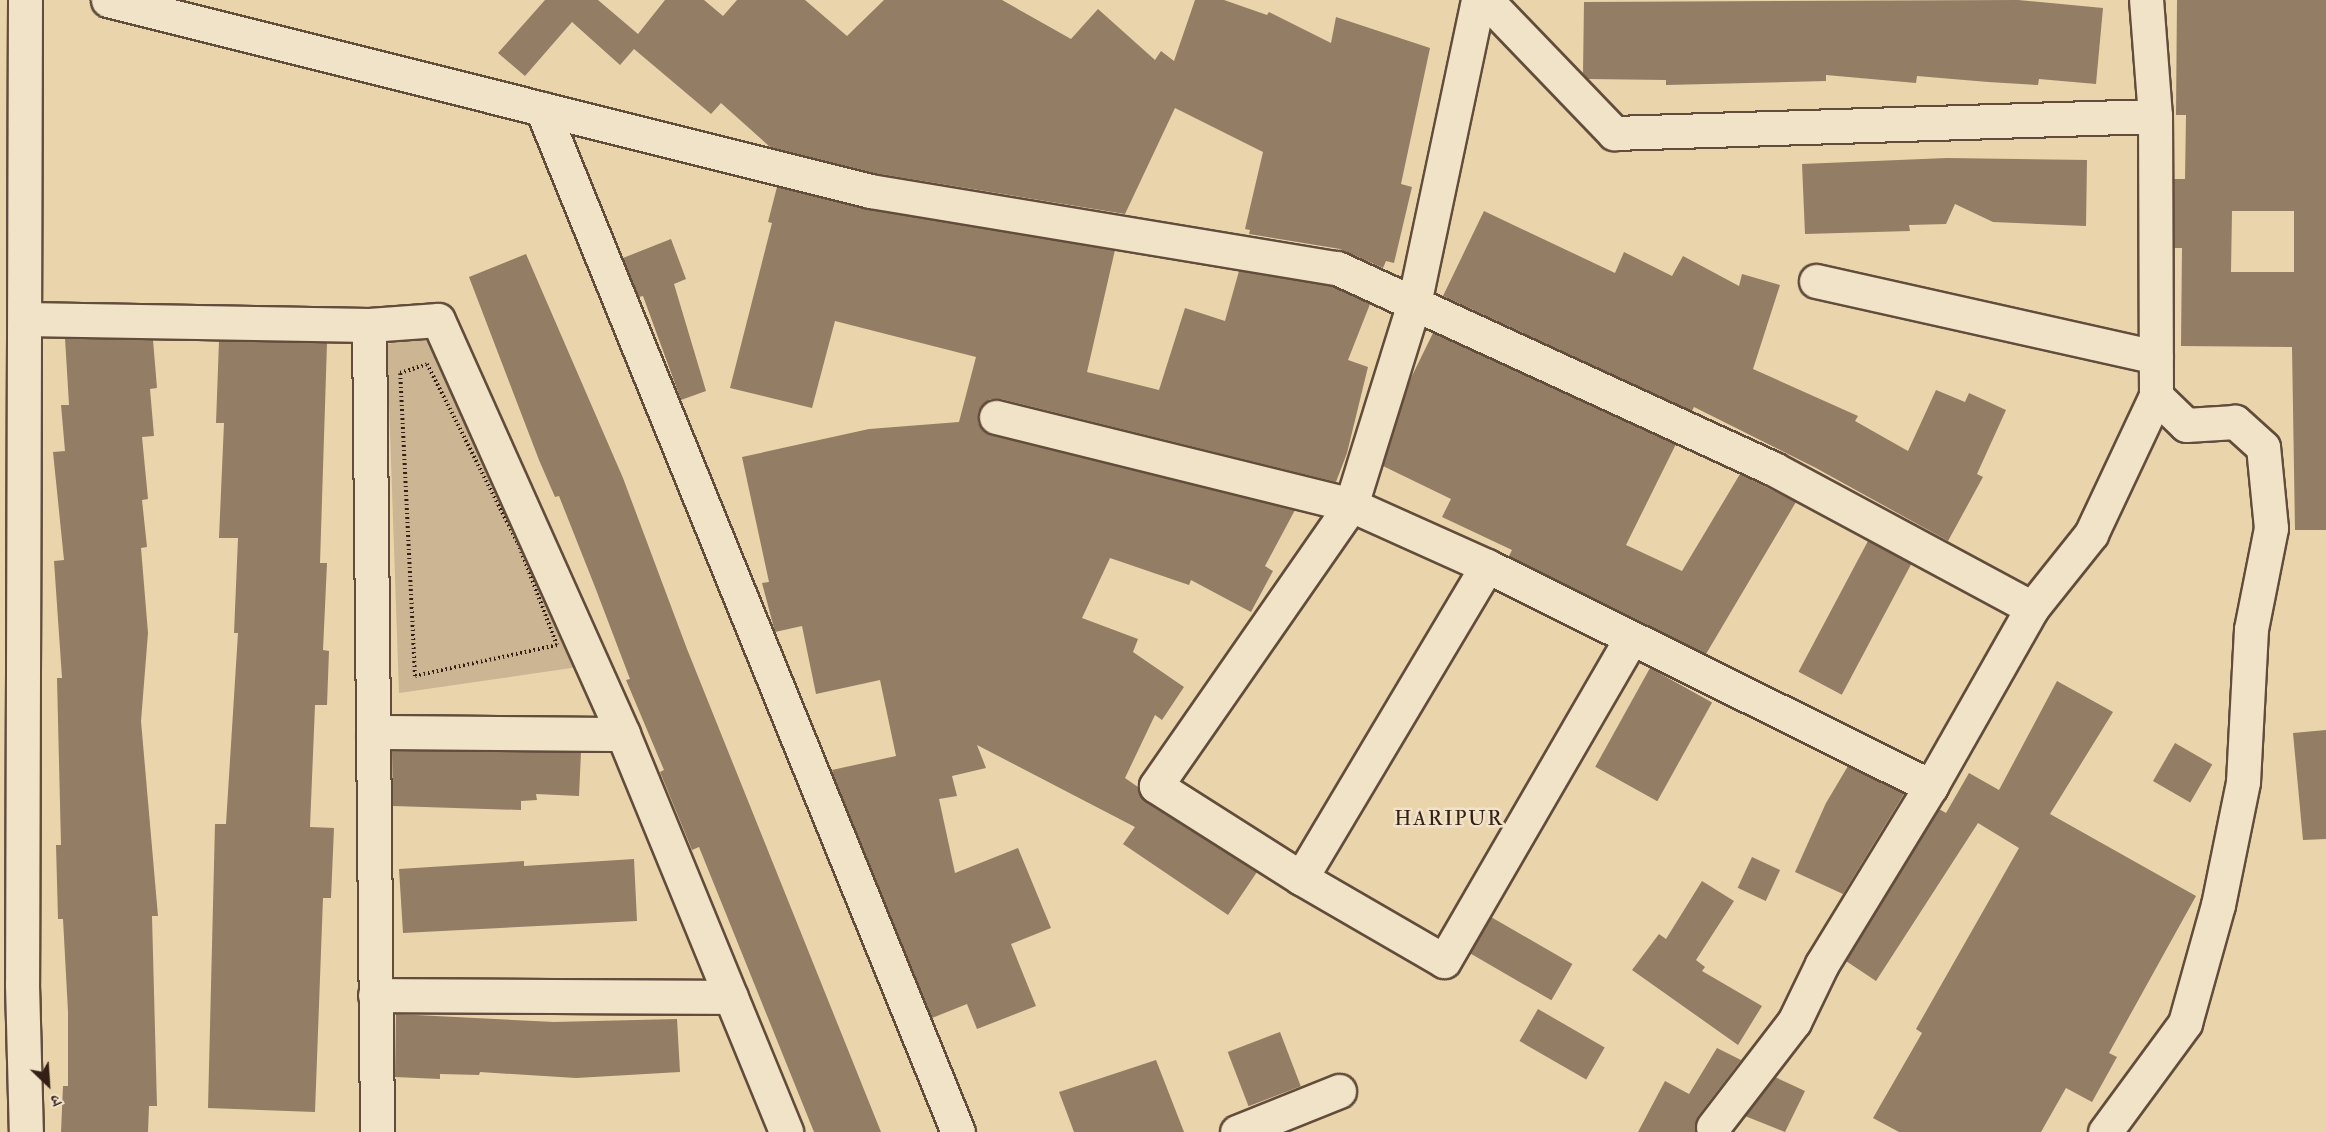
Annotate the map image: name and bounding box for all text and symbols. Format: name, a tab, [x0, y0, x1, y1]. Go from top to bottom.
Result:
district label: HARIPUR	[1394, 806, 1504, 832]
north arrow	[18, 1054, 78, 1114]
text: उ	[48, 1090, 64, 1111]

